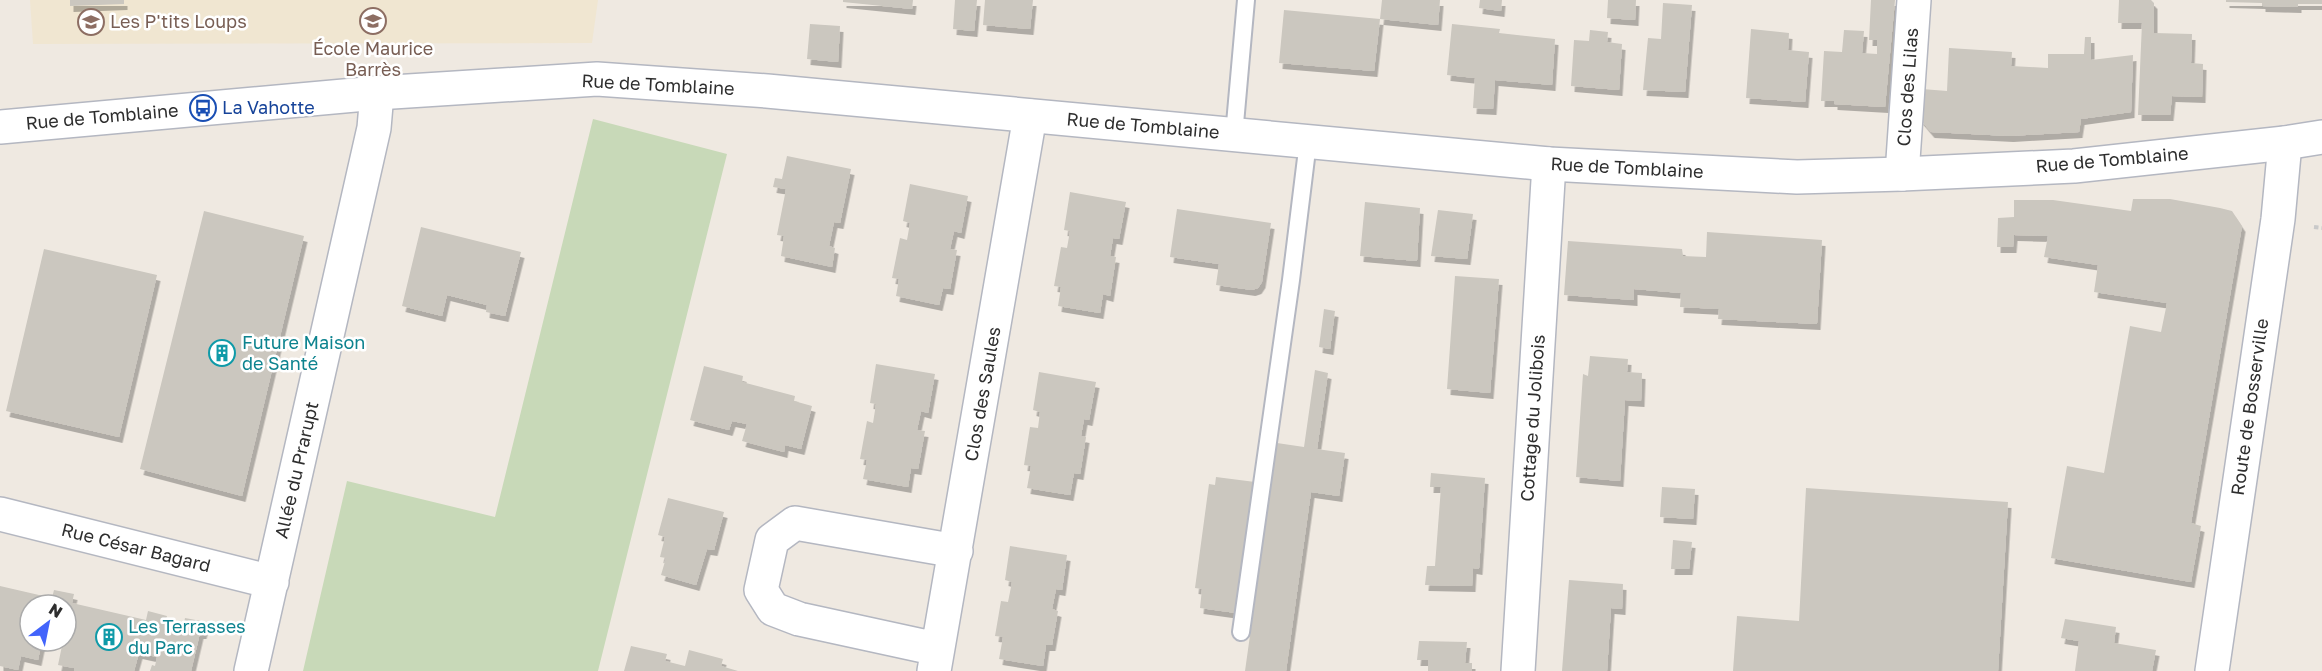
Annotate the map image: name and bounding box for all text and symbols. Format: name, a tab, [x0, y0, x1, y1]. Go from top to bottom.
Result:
school or university icon: École Maurice Barrès	[358, 6, 388, 36]
school or university icon: Les P'tits Loups	[76, 7, 106, 37]
place label: Les P'tits Loups	[110, 10, 247, 32]
street label: Clos des Lilas	[1892, 27, 1922, 147]
place label: École Maurice Barrès	[313, 37, 433, 80]
street label: Rue de Tomblaine	[581, 69, 735, 99]
bus stop icon: La Vahotte	[188, 93, 218, 123]
place label: La Vahotte	[222, 96, 315, 118]
street label: Rue de Tomblaine	[25, 98, 179, 134]
street label: Rue de Tomblaine	[1066, 107, 1220, 143]
street label: Rue de Tomblaine	[2035, 141, 2189, 177]
street label: Rue de Tomblaine	[1550, 152, 1704, 182]
street label: Route de Bosserville	[2226, 317, 2272, 497]
street label: Clos des Saules	[959, 325, 1005, 463]
place label: Future Maison de Santé	[242, 331, 365, 374]
street label: Cottage du Jolibois	[1515, 334, 1549, 502]
building icon: Future Maison de Santé	[207, 338, 237, 368]
street label: Allée du Prarupt	[270, 399, 322, 540]
street label: Rue César Bagard	[59, 518, 213, 576]
north arrow	[18, 593, 78, 653]
text: N	[45, 599, 66, 622]
place label: Les Terrasses du Parc	[128, 615, 246, 658]
building icon: Les Terrasses du Parc	[94, 622, 124, 652]

